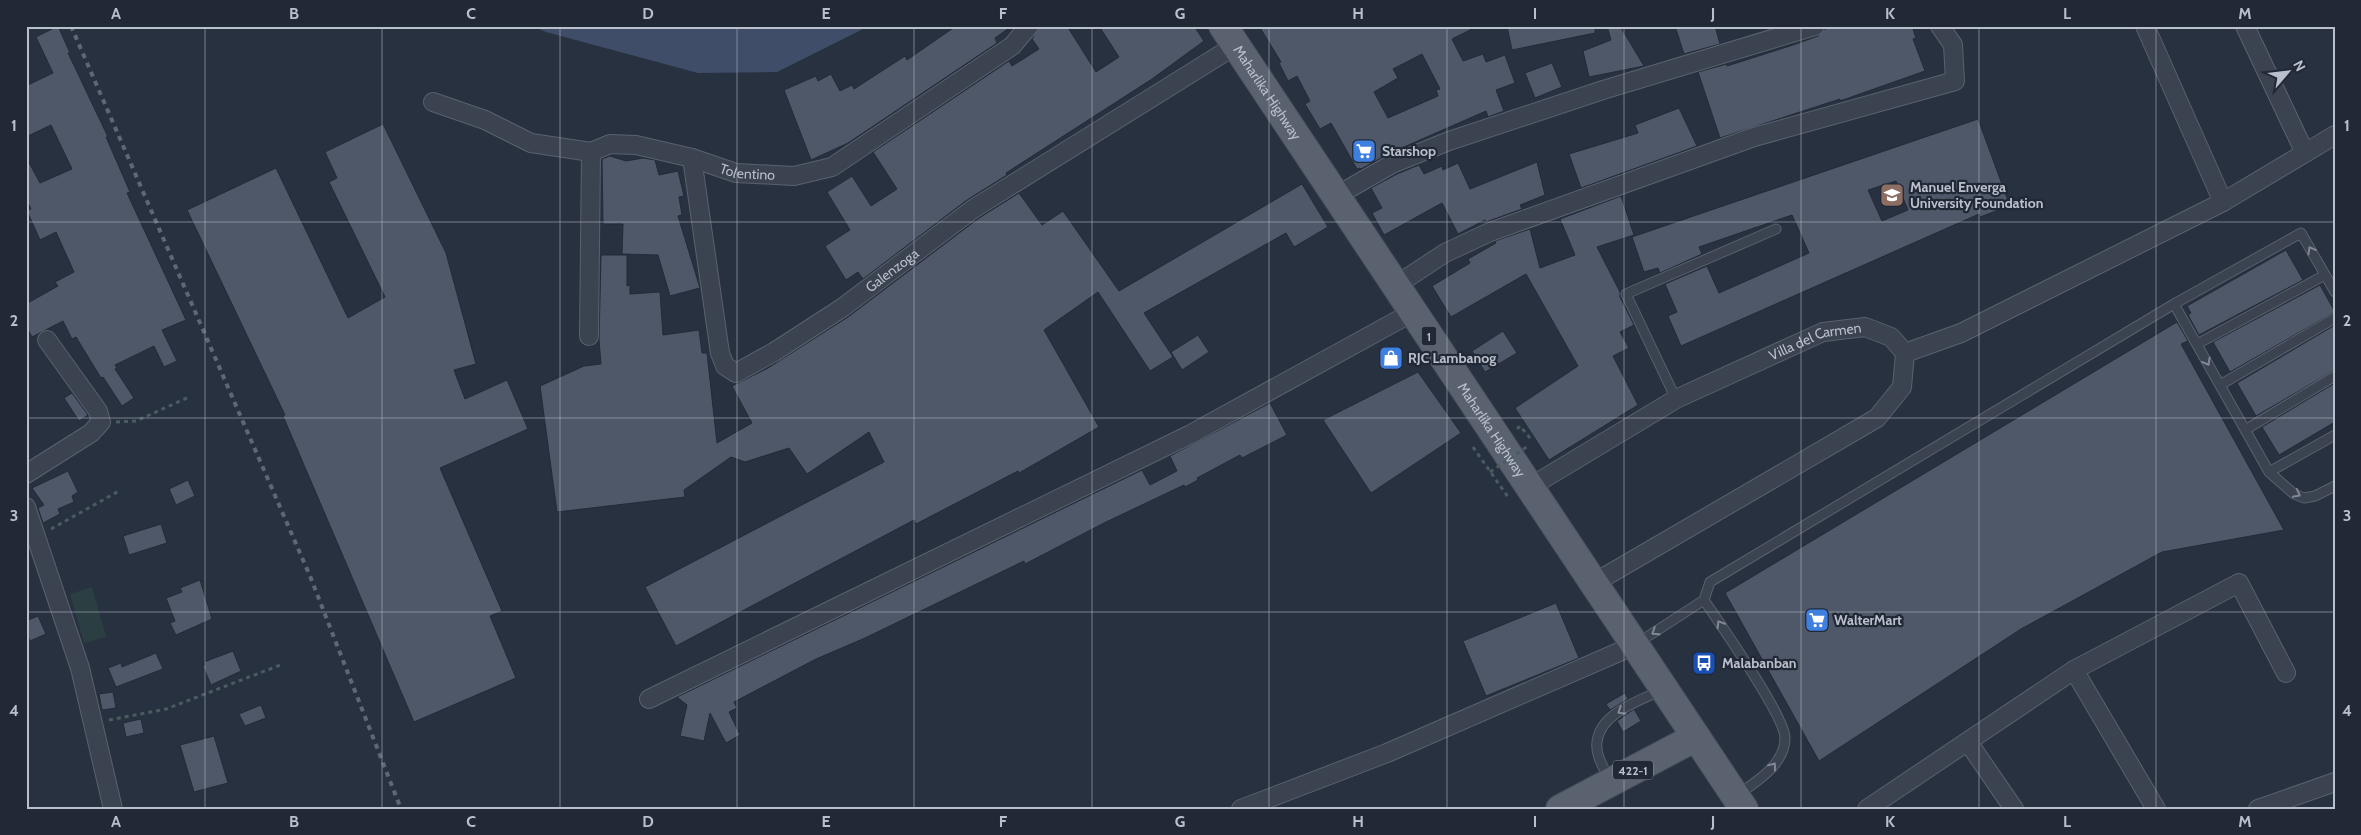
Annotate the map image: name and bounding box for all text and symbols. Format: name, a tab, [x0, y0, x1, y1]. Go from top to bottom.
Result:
text: A	[111, 4, 121, 23]
text: B	[289, 4, 299, 23]
text: C	[466, 4, 476, 23]
text: D	[642, 4, 654, 23]
text: E	[821, 4, 831, 23]
text: F	[999, 4, 1008, 23]
text: G	[1175, 4, 1185, 23]
text: H	[1352, 4, 1364, 23]
text: I	[1533, 4, 1537, 23]
text: J	[1710, 4, 1715, 23]
text: K	[1885, 4, 1895, 23]
text: L	[2063, 4, 2071, 23]
text: M	[2238, 4, 2252, 23]
street label: Maharlika Highway	[1229, 42, 1305, 143]
north arrow	[2264, 48, 2314, 98]
text: N	[2289, 57, 2310, 74]
text: 1	[11, 116, 17, 135]
text: 1	[2344, 116, 2350, 135]
supermarket icon: Starshop	[1351, 138, 1377, 164]
place label: Starshop	[1382, 142, 1436, 160]
street label: Tolentino	[718, 159, 776, 184]
place label: Manuel Enverga University Foundation	[1910, 178, 2043, 212]
school or university icon: Manuel Enverga University Foundation	[1879, 182, 1905, 208]
street label: Galenzoga	[862, 244, 922, 296]
one-way arrow	[2307, 246, 2317, 255]
text: 2	[10, 311, 18, 330]
text: 2	[2343, 311, 2351, 330]
street label: Villa del Carmen	[1766, 318, 1863, 364]
road number: 1	[1422, 326, 1436, 346]
shop icon: RJC Lambanog	[1378, 345, 1404, 371]
place label: RJC Lambanog	[1408, 349, 1496, 367]
one-way arrow	[2201, 356, 2211, 365]
street label: Maharlika Highway	[1454, 379, 1530, 481]
one-way arrow	[2291, 488, 2300, 498]
text: 3	[10, 506, 18, 525]
text: 3	[2343, 506, 2351, 525]
supermarket icon: WalterMart	[1804, 607, 1830, 633]
place label: WalterMart	[1834, 611, 1902, 629]
one-way arrow	[1717, 621, 1726, 630]
one-way arrow	[1651, 626, 1661, 635]
bus stop icon: Malabanban	[1691, 650, 1717, 676]
place label: Malabanban	[1722, 654, 1797, 672]
text: 4	[9, 701, 19, 720]
text: 4	[2342, 701, 2352, 720]
one-way arrow	[1617, 704, 1626, 714]
road number: 422-1	[1613, 760, 1653, 780]
one-way arrow	[1767, 762, 1776, 772]
text: A	[111, 812, 121, 831]
text: B	[289, 812, 299, 831]
text: C	[466, 812, 476, 831]
text: D	[642, 812, 654, 831]
text: E	[821, 812, 831, 831]
text: F	[999, 812, 1008, 831]
text: G	[1175, 812, 1185, 831]
text: H	[1352, 812, 1364, 831]
text: I	[1533, 812, 1537, 831]
text: J	[1710, 812, 1715, 831]
text: K	[1885, 812, 1895, 831]
text: L	[2063, 812, 2071, 831]
text: M	[2238, 812, 2252, 831]

